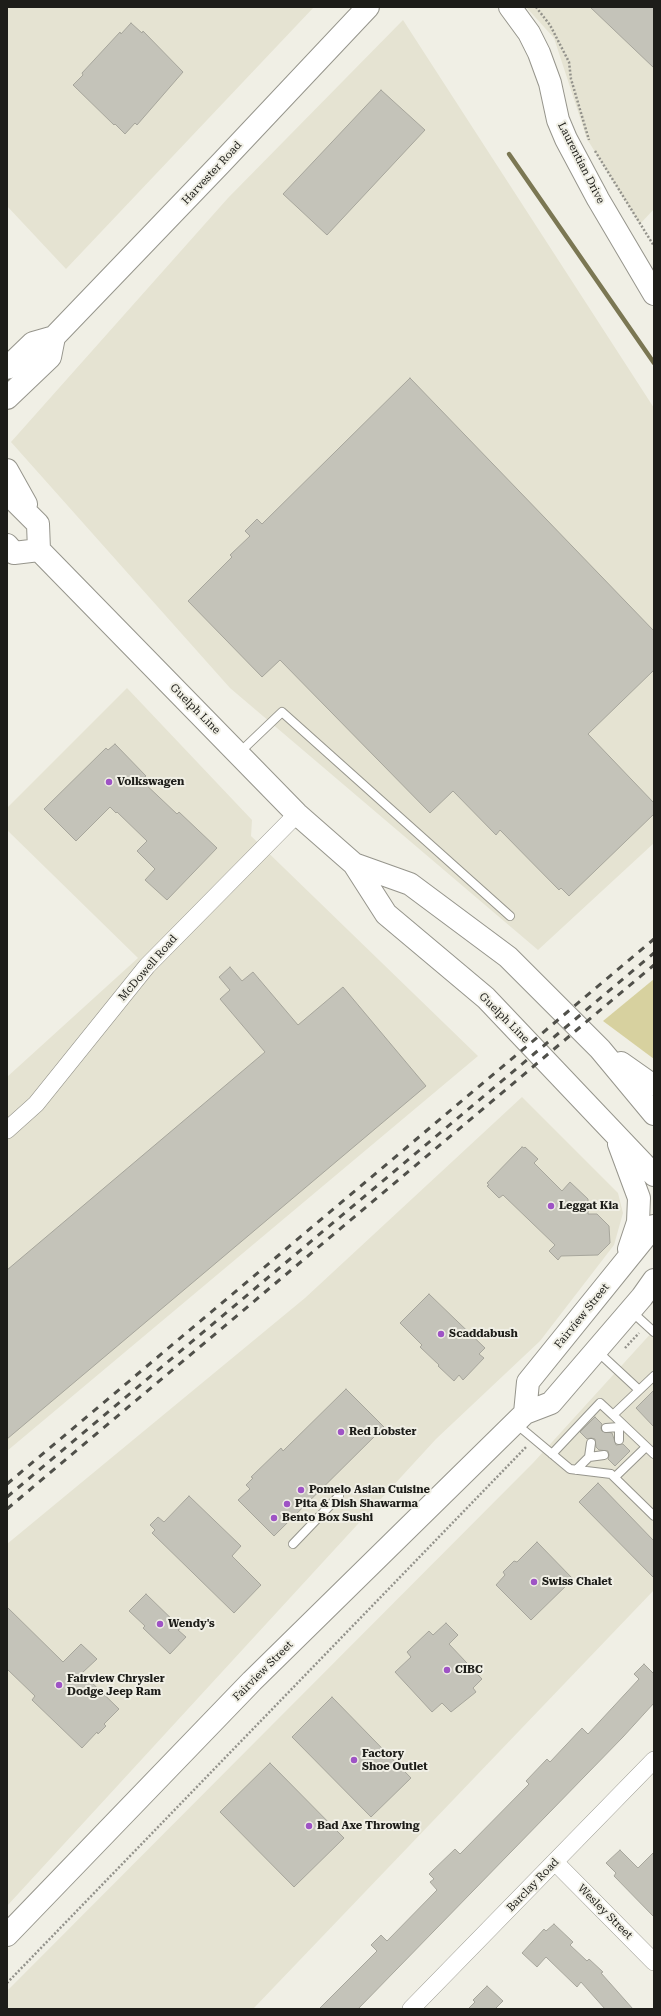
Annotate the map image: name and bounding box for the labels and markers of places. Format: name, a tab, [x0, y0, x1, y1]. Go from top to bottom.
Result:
place label: Volkswagen	[117, 775, 184, 789]
marker: Volkswagen	[104, 777, 114, 787]
place label: Leggat Kia	[559, 1199, 619, 1213]
marker: Leggat Kia	[546, 1201, 556, 1211]
place label: Scaddabush	[449, 1327, 518, 1341]
marker: Scaddabush	[436, 1329, 446, 1339]
place label: Red Lobster	[349, 1425, 417, 1439]
marker: Red Lobster	[336, 1427, 346, 1437]
place label: Pomelo Asian Cuisine	[309, 1483, 430, 1497]
marker: Pomelo Asian Cuisine	[296, 1485, 306, 1495]
place label: Pita & Dish Shawarma	[295, 1497, 418, 1511]
marker: Pita & Dish Shawarma	[282, 1499, 292, 1509]
place label: Bento Box Sushi	[282, 1511, 373, 1525]
marker: Bento Box Sushi	[269, 1513, 279, 1523]
place label: Swiss Chalet	[542, 1575, 612, 1589]
marker: Swiss Chalet	[529, 1577, 539, 1587]
place label: Wendy's	[168, 1617, 215, 1631]
marker: Wendy's	[155, 1619, 165, 1629]
place label: CIBC	[455, 1663, 483, 1677]
marker: CIBC	[442, 1665, 452, 1675]
place label: Fairview Chrysler Dodge Jeep Ram	[67, 1672, 165, 1698]
marker: Fairview Chrysler Dodge Jeep Ram	[54, 1680, 64, 1690]
place label: Factory Shoe Outlet	[362, 1747, 428, 1773]
marker: Factory Shoe Outlet	[349, 1755, 359, 1765]
place label: Bad Axe Throwing	[317, 1819, 420, 1833]
marker: Bad Axe Throwing	[304, 1821, 314, 1831]

